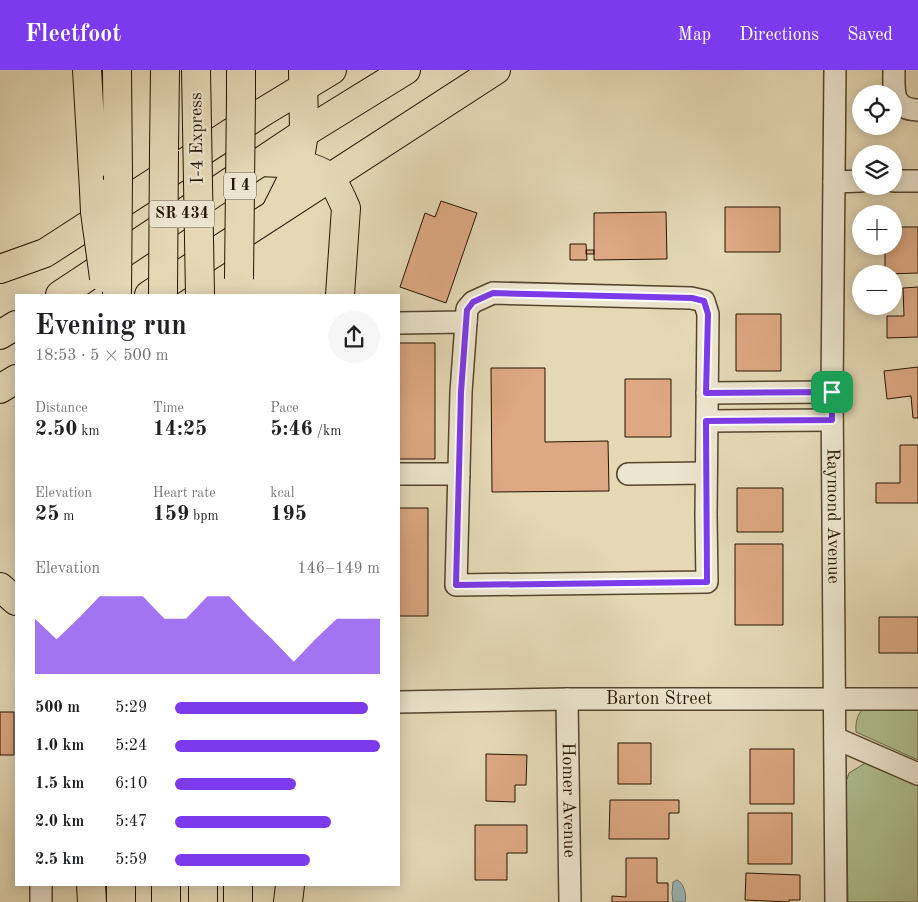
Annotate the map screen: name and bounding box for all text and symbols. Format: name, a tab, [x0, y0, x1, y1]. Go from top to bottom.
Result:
text: Fleetfoot	[25, 23, 121, 47]
text: Map	[678, 26, 711, 44]
text: Directions	[739, 26, 819, 44]
text: Saved	[847, 26, 893, 44]
map controls	[852, 85, 902, 315]
button: locate	[852, 85, 902, 135]
street label: I-4 Express	[187, 92, 207, 184]
button: layers	[852, 145, 902, 195]
road number: I 4	[224, 172, 256, 200]
road number: SR 434	[150, 200, 214, 228]
button: +	[852, 205, 902, 255]
button: −	[852, 265, 902, 315]
button: share	[328, 311, 380, 363]
text: Evening run	[35, 313, 187, 341]
text: 18:53 · 5 × 500 m	[35, 348, 168, 364]
pin	[811, 371, 853, 413]
icon: arrive	[818, 378, 846, 406]
text: Distance	[35, 401, 88, 415]
text: Time	[153, 401, 184, 415]
text: Pace	[270, 401, 299, 415]
text: 2.50	[35, 419, 77, 440]
text: 14:25	[153, 419, 207, 440]
text: 5:46	[270, 419, 313, 440]
text: km	[77, 424, 100, 438]
text: /km	[313, 424, 341, 438]
street label: Raymond Avenue	[823, 448, 843, 584]
text: Elevation	[35, 486, 92, 500]
text: Heart rate	[153, 486, 216, 500]
text: kcal	[270, 486, 294, 500]
text: 25	[35, 504, 59, 525]
text: 159	[153, 504, 189, 525]
text: 195	[270, 504, 307, 525]
text: m	[59, 509, 74, 523]
text: bpm	[189, 509, 219, 523]
text: Elevation	[35, 561, 100, 577]
text: 146–149 m	[297, 561, 380, 577]
street label: Barton Street	[606, 690, 712, 708]
text: 500 m	[35, 700, 80, 716]
text: 5:29	[115, 700, 147, 716]
text: 1.0 km	[35, 738, 84, 754]
text: 5:24	[115, 738, 147, 754]
street label: Homer Avenue	[559, 742, 578, 858]
text: 1.5 km	[35, 776, 84, 792]
text: 6:10	[115, 776, 147, 792]
text: 2.0 km	[35, 814, 84, 830]
text: 5:47	[115, 814, 147, 830]
text: 2.5 km	[35, 852, 84, 868]
text: 5:59	[115, 852, 147, 868]

